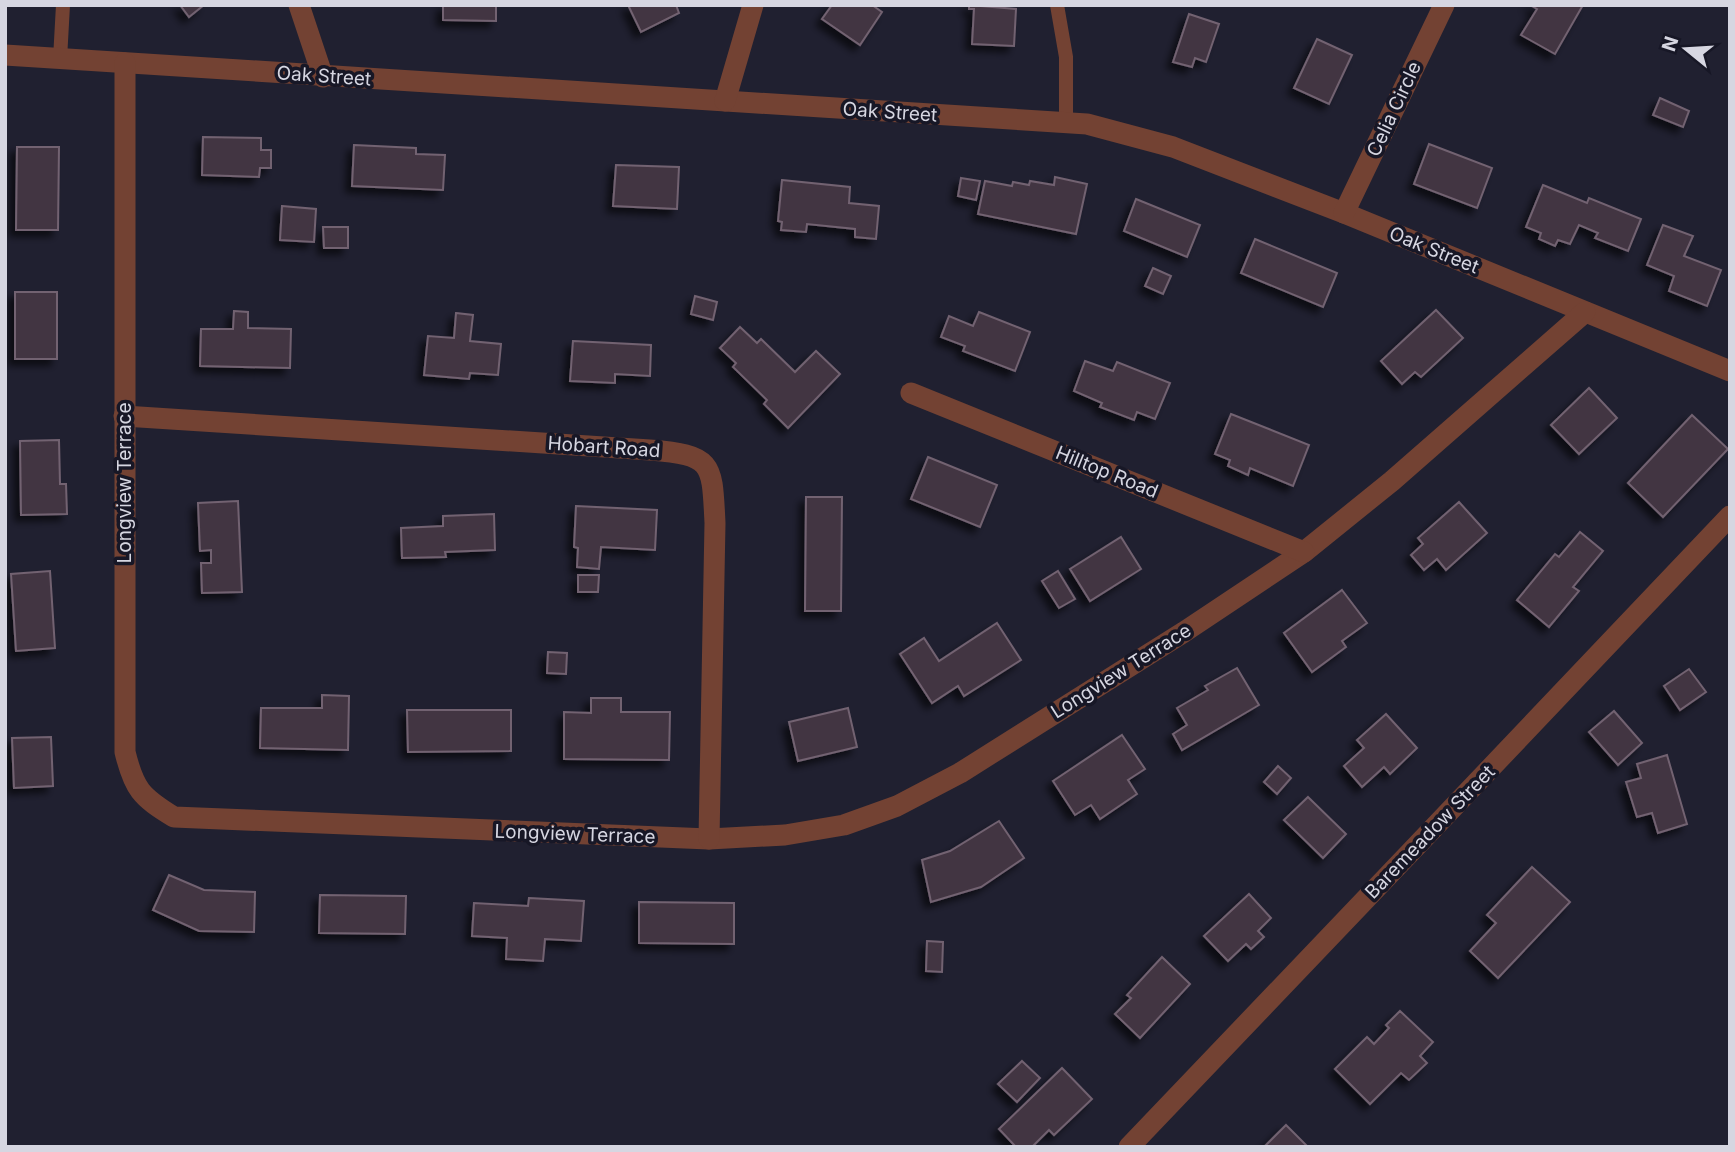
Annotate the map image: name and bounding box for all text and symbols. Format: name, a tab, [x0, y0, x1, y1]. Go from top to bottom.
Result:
north arrow	[1651, 14, 1721, 84]
text: N	[1657, 33, 1683, 54]
street label: Celia Circle	[1362, 58, 1426, 160]
street label: Oak Street	[276, 61, 372, 91]
street label: Oak Street	[842, 97, 938, 127]
street label: Oak Street	[1386, 222, 1482, 278]
street label: Longview Terrace	[113, 403, 136, 563]
street label: Hobart Road	[547, 432, 661, 462]
street label: Hilltop Road	[1052, 441, 1162, 503]
street label: Longview Terrace	[1047, 619, 1195, 723]
street label: Baremeadow Street	[1360, 760, 1500, 904]
street label: Longview Terrace	[494, 820, 656, 848]

